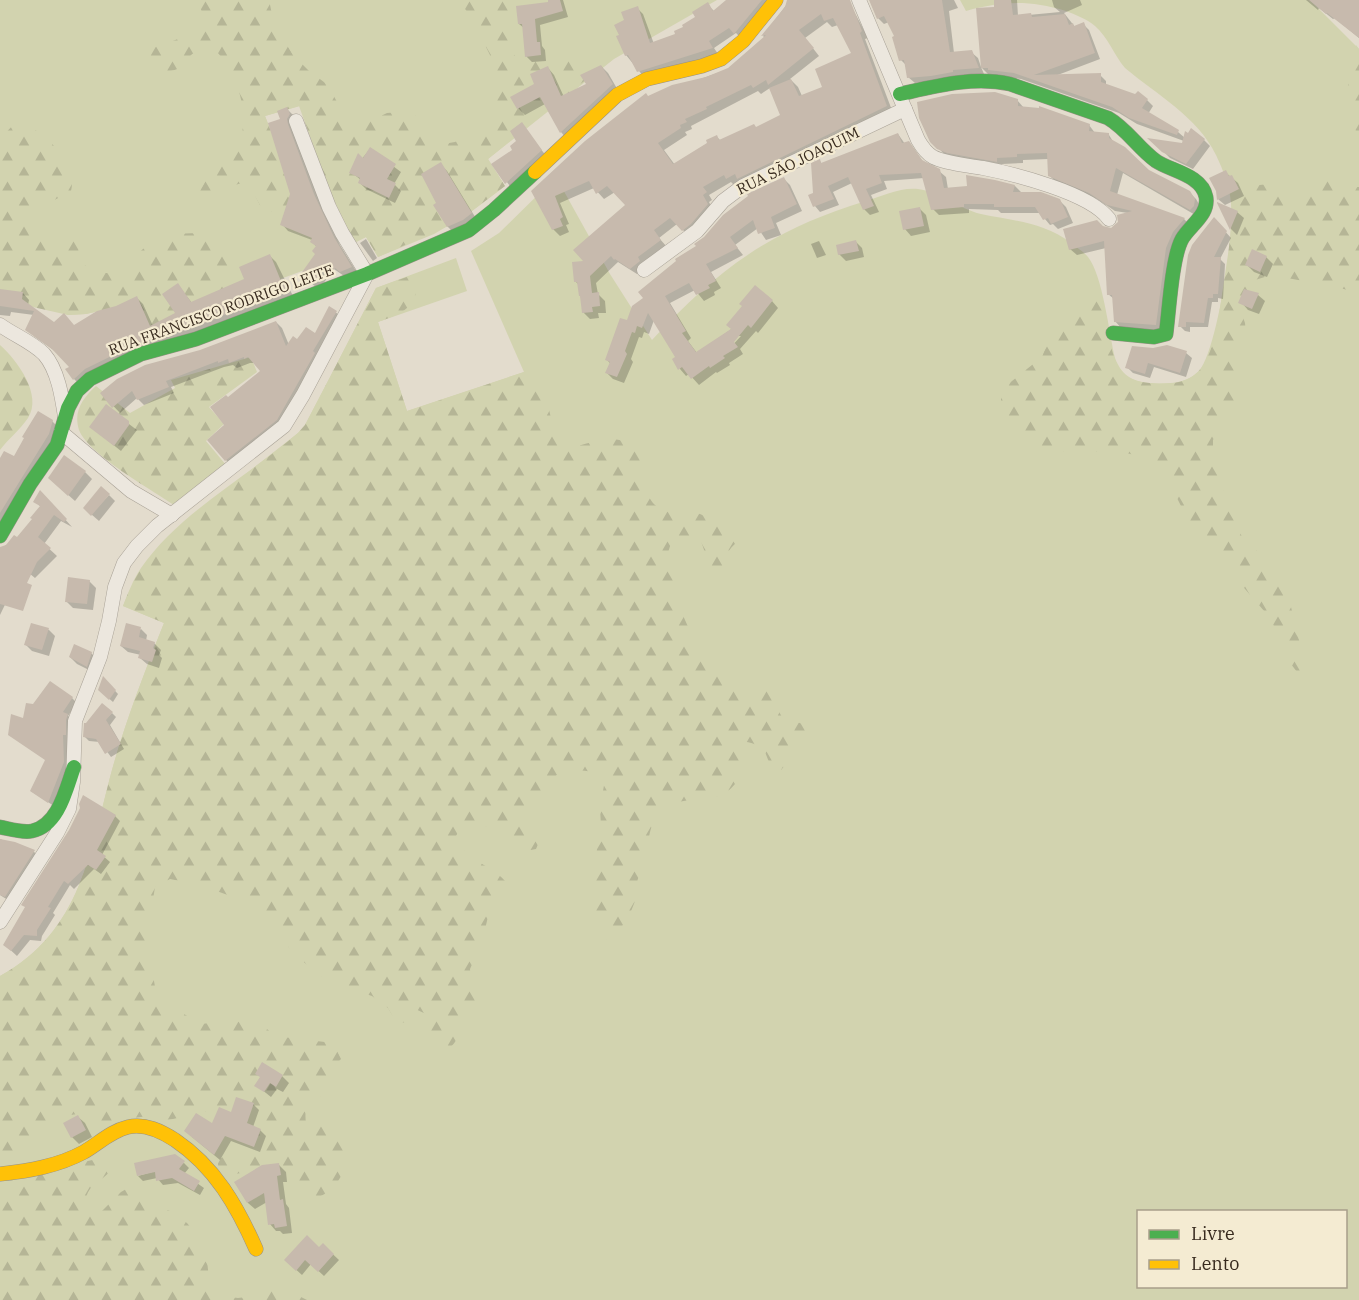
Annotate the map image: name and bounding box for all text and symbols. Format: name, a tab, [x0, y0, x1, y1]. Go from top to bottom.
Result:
street label: RUA SÃO JOAQUIM	[733, 123, 862, 199]
street label: RUA FRANCISCO RODRIGO LEITE	[106, 260, 336, 359]
legend	[1137, 1210, 1347, 1288]
text: Livre	[1191, 1222, 1235, 1245]
text: Lento	[1191, 1252, 1239, 1275]

